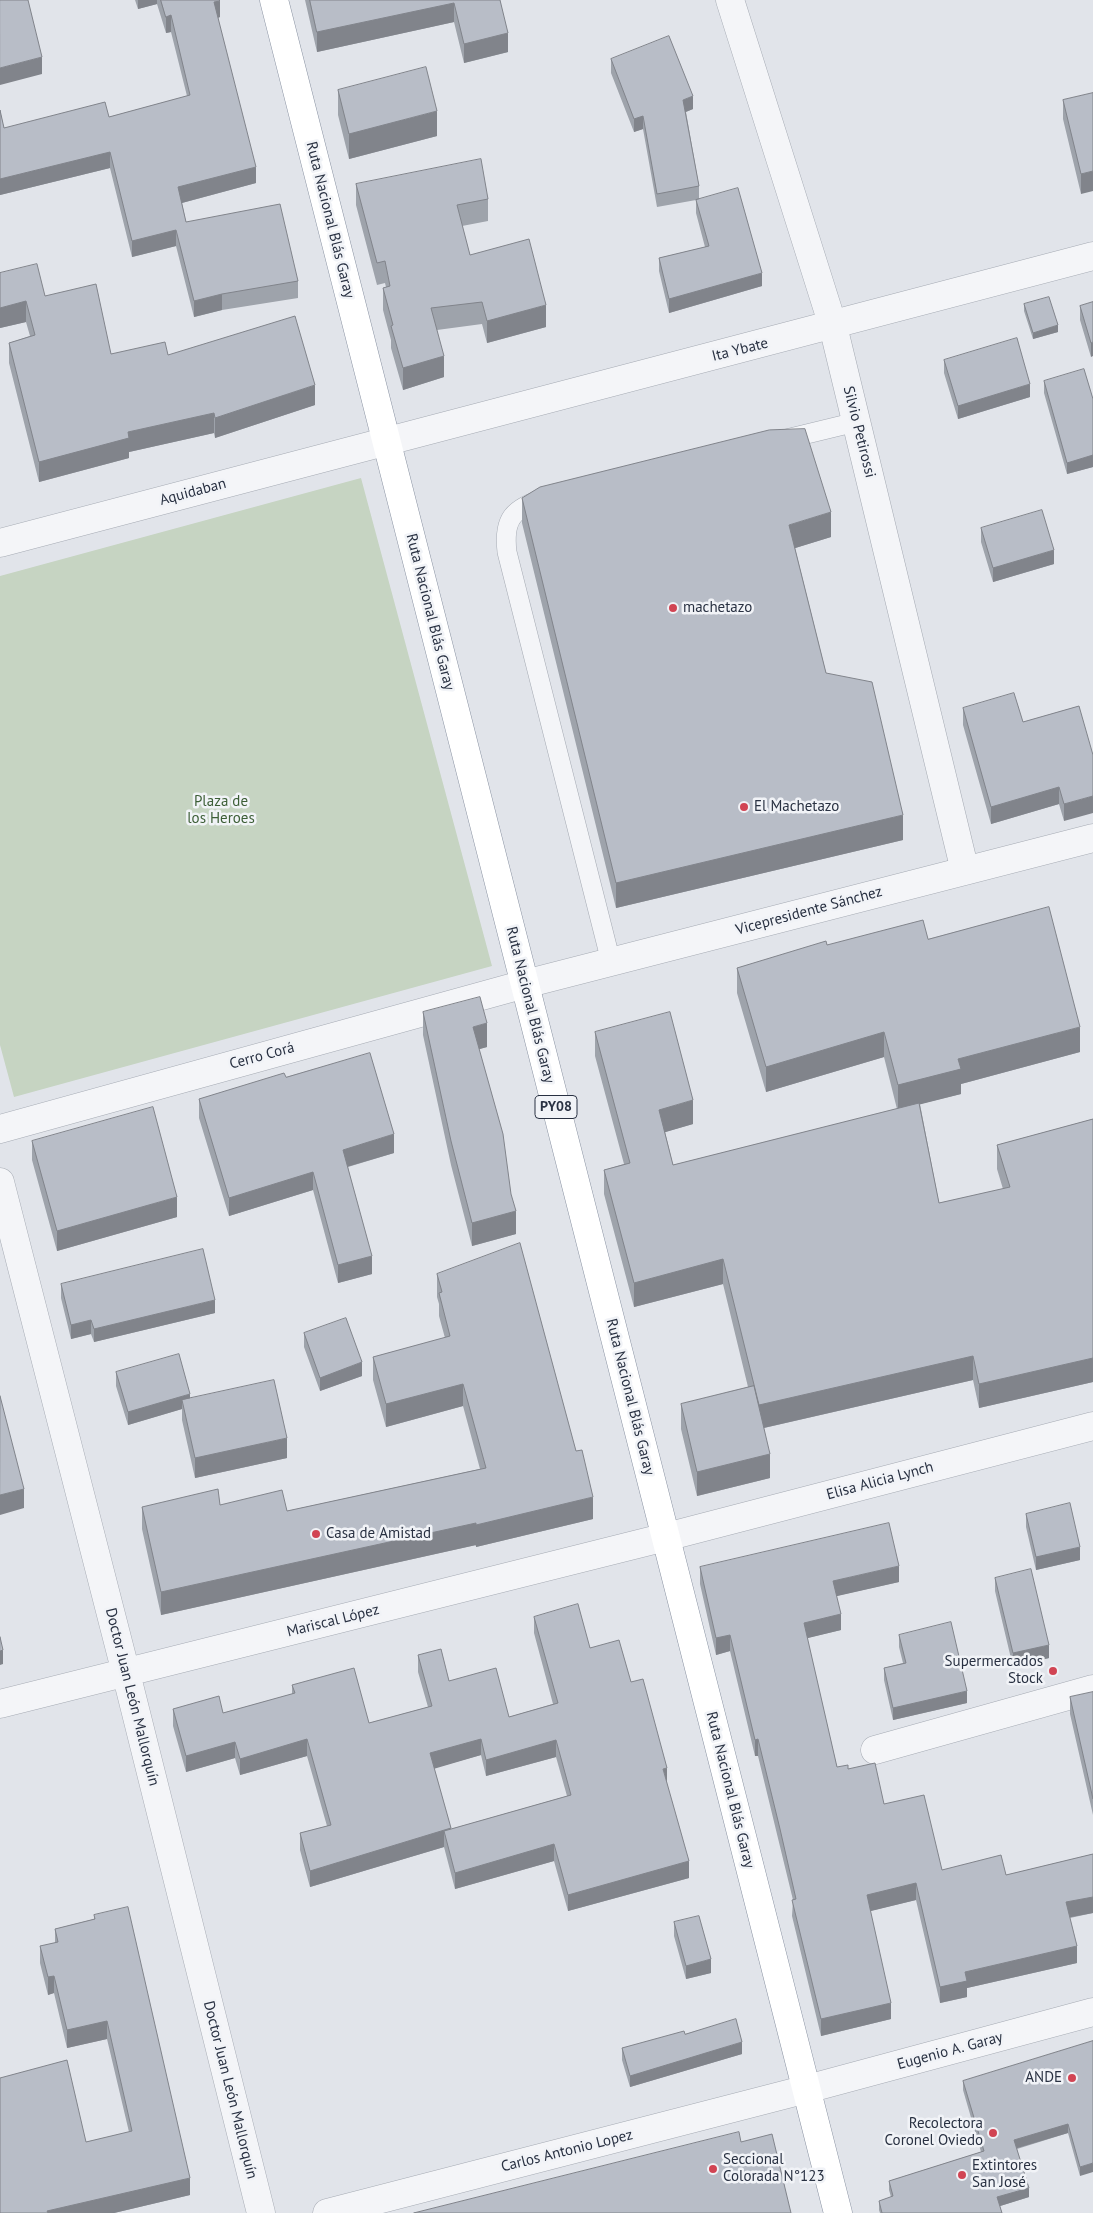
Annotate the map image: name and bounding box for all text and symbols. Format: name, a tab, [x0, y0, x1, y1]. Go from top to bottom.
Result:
street label: Ruta Nacional Blás Garay	[302, 140, 358, 300]
street label: Ita Ybate	[710, 334, 770, 366]
street label: Silvio Petirossi	[839, 384, 879, 480]
street label: Aquidaban	[158, 475, 228, 509]
street label: Ruta Nacional Blás Garay	[402, 532, 458, 692]
place label: machetazo	[683, 599, 752, 617]
marker: machetazo	[667, 602, 679, 614]
park label: Plaza de los Heroes	[187, 793, 255, 828]
place label: El Machetazo	[754, 798, 839, 816]
marker: El Machetazo	[738, 801, 750, 813]
street label: Vicepresidente Sánchez	[734, 883, 884, 939]
street label: Ruta Nacional Blás Garay	[502, 925, 558, 1085]
street label: Cerro Corá	[228, 1039, 296, 1073]
road number: PY08	[535, 1096, 577, 1118]
street label: Ruta Nacional Blás Garay	[602, 1317, 658, 1477]
street label: Elisa Alicia Lynch	[825, 1458, 935, 1504]
place label: Casa de Amistad	[326, 1525, 431, 1543]
marker: Casa de Amistad	[310, 1528, 322, 1540]
street label: Mariscal López	[285, 1601, 381, 1641]
street label: Doctor Juan León Mallorquín	[101, 1606, 163, 1788]
place label: Supermercados Stock	[945, 1653, 1043, 1688]
marker: Supermercados Stock	[1047, 1665, 1059, 1677]
street label: Ruta Nacional Blás Garay	[702, 1710, 758, 1870]
street label: Doctor Juan León Mallorquín	[199, 1999, 261, 2181]
street label: Eugenio A. Garay	[895, 2028, 1005, 2074]
place label: ANDE	[1025, 2069, 1062, 2087]
marker: ANDE	[1066, 2072, 1078, 2084]
place label: Recolectora Coronel Oviedo	[885, 2115, 983, 2150]
street label: Carlos Antonio Lopez	[499, 2126, 635, 2176]
marker: Recolectora Coronel Oviedo	[987, 2127, 999, 2139]
place label: Seccional Colorada N°123	[723, 2151, 825, 2186]
place label: Extintores San José	[972, 2157, 1037, 2192]
marker: Seccional Colorada N°123	[707, 2163, 719, 2175]
marker: Extintores San José	[956, 2169, 968, 2181]

